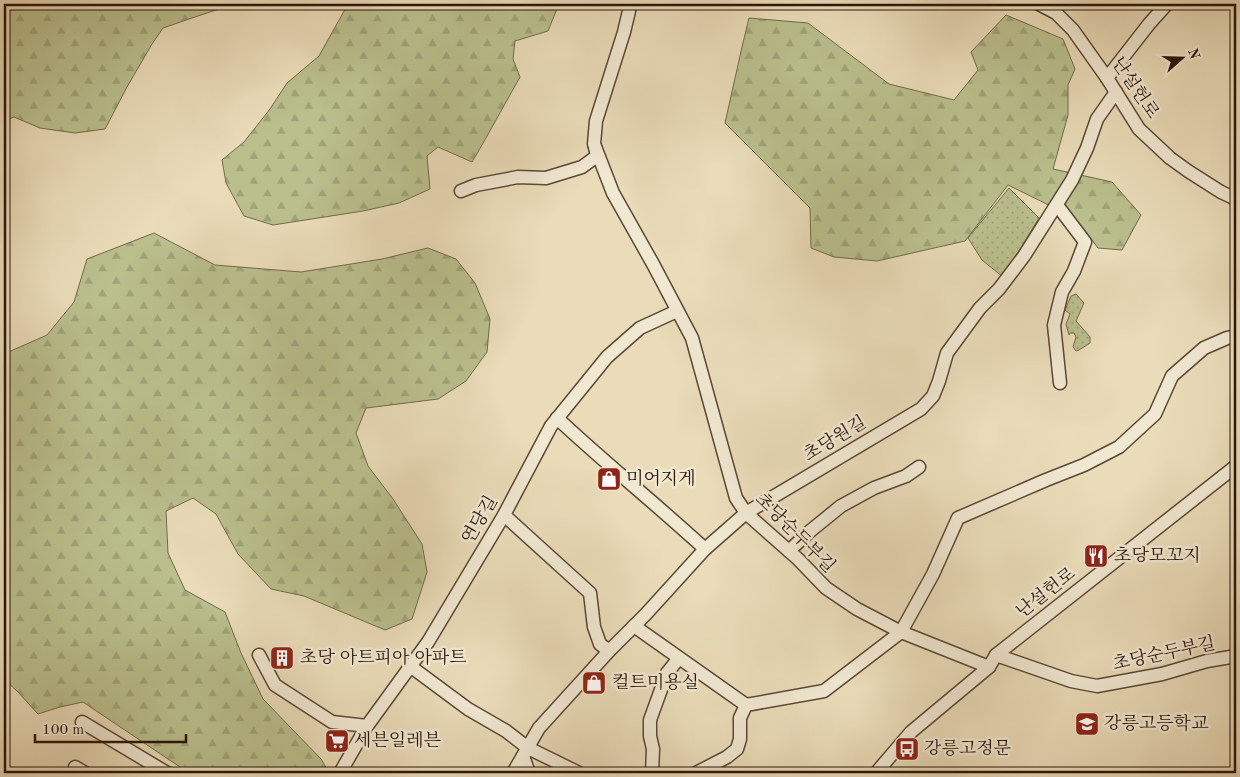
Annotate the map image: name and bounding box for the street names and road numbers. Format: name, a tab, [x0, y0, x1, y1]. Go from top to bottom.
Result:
street label: 난설헌로	[1108, 54, 1163, 122]
street label: 초당원길	[800, 413, 869, 465]
street label: 초당순두부길	[752, 489, 839, 576]
street label: 연당길	[458, 492, 501, 547]
street label: 난설헌로	[1012, 564, 1079, 622]
street label: 초당순두부길	[1111, 633, 1217, 674]

